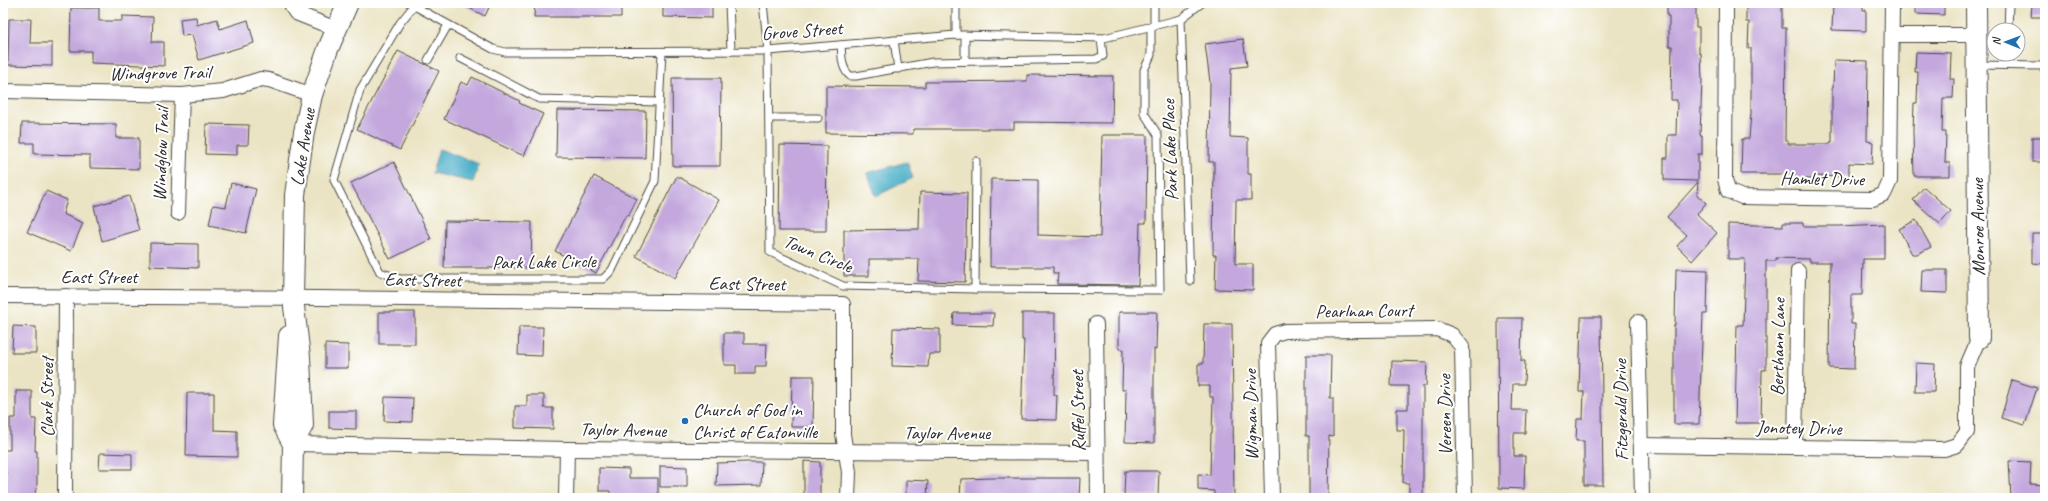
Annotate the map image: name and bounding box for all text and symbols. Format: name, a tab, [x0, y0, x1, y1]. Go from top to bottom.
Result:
street label: Grove Street	[761, 16, 845, 46]
north arrow	[1986, 22, 2026, 62]
text: N	[1989, 36, 2003, 45]
street label: Windgrove Trail	[109, 60, 214, 86]
street label: Park Lake Place	[1156, 97, 1184, 201]
street label: Windglow Trail	[147, 103, 175, 201]
street label: Lake Avenue	[285, 105, 321, 187]
street label: Hamlet Drive	[1780, 166, 1866, 192]
street label: Monroe Avenue	[1965, 176, 1991, 276]
street label: Town Circle	[780, 229, 858, 279]
street label: Park Lake Circle	[492, 249, 598, 275]
street label: East Street	[61, 265, 139, 289]
street label: East Street	[384, 267, 463, 293]
street label: East Street	[708, 271, 787, 297]
street label: Berthann Lane	[1765, 296, 1791, 396]
street label: Pearlnan Court	[1315, 298, 1416, 324]
street label: Clark Street	[35, 354, 59, 437]
street label: Fitzgerald Drive	[1608, 357, 1634, 461]
street label: Wigman Drive	[1238, 367, 1264, 461]
street label: Ruffel Street	[1065, 369, 1091, 452]
street label: Vereen Drive	[1432, 372, 1458, 456]
place label: Church of God in Christ of Eatonville	[693, 398, 819, 444]
street label: Jonotey Drive	[1755, 415, 1844, 441]
marker: Church of God in Christ of Eatonville	[680, 416, 690, 426]
street label: Taylor Avenue	[580, 417, 668, 443]
street label: Taylor Avenue	[904, 421, 992, 445]

